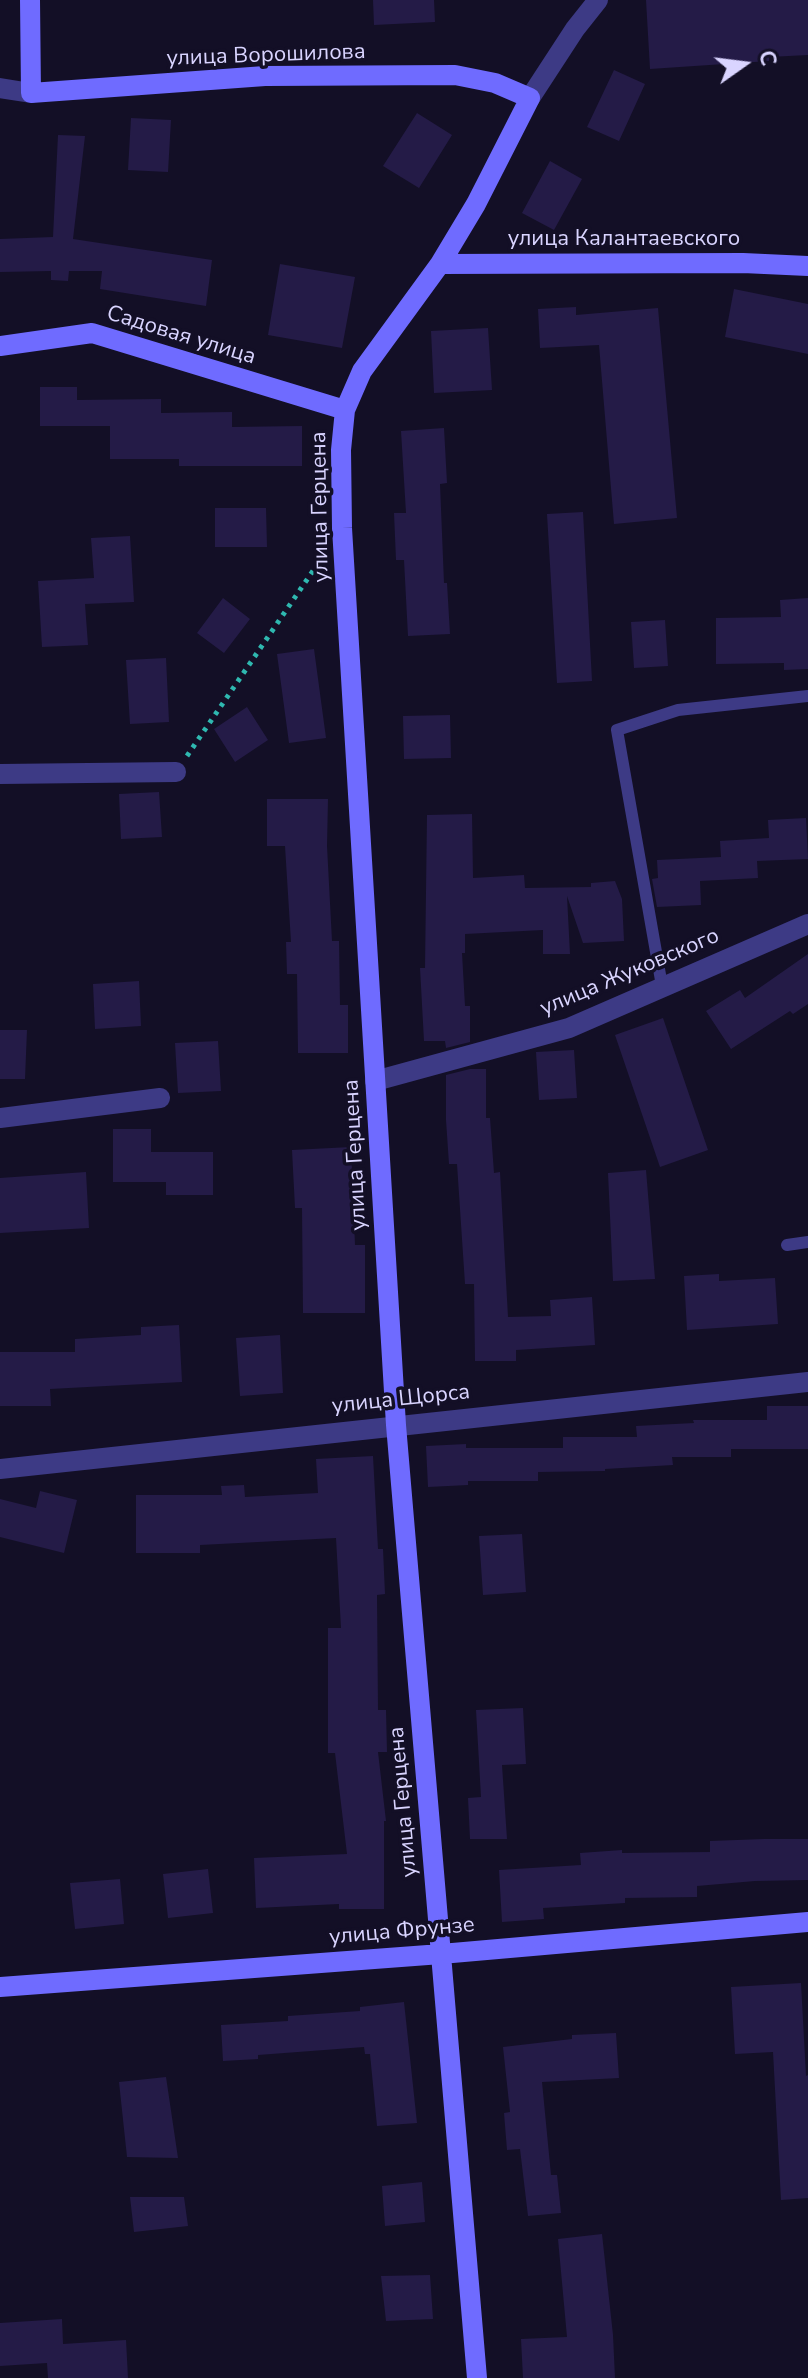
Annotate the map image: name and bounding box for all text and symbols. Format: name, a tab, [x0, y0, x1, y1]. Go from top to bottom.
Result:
north arrow	[704, 24, 784, 104]
street label: улица Ворошилова	[166, 39, 366, 73]
text: С	[751, 47, 784, 69]
street label: улица Калантаевского	[508, 227, 740, 253]
street label: Садовая улица	[103, 301, 259, 371]
street label: улица Герцена	[306, 431, 336, 583]
street label: улица Жуковского	[537, 923, 723, 1023]
street label: улица Герцена	[339, 1079, 373, 1231]
street label: улица Щорса	[331, 1380, 471, 1420]
street label: улица Герцена	[384, 1726, 424, 1878]
street label: улица Фрунзе	[328, 1912, 476, 1952]

